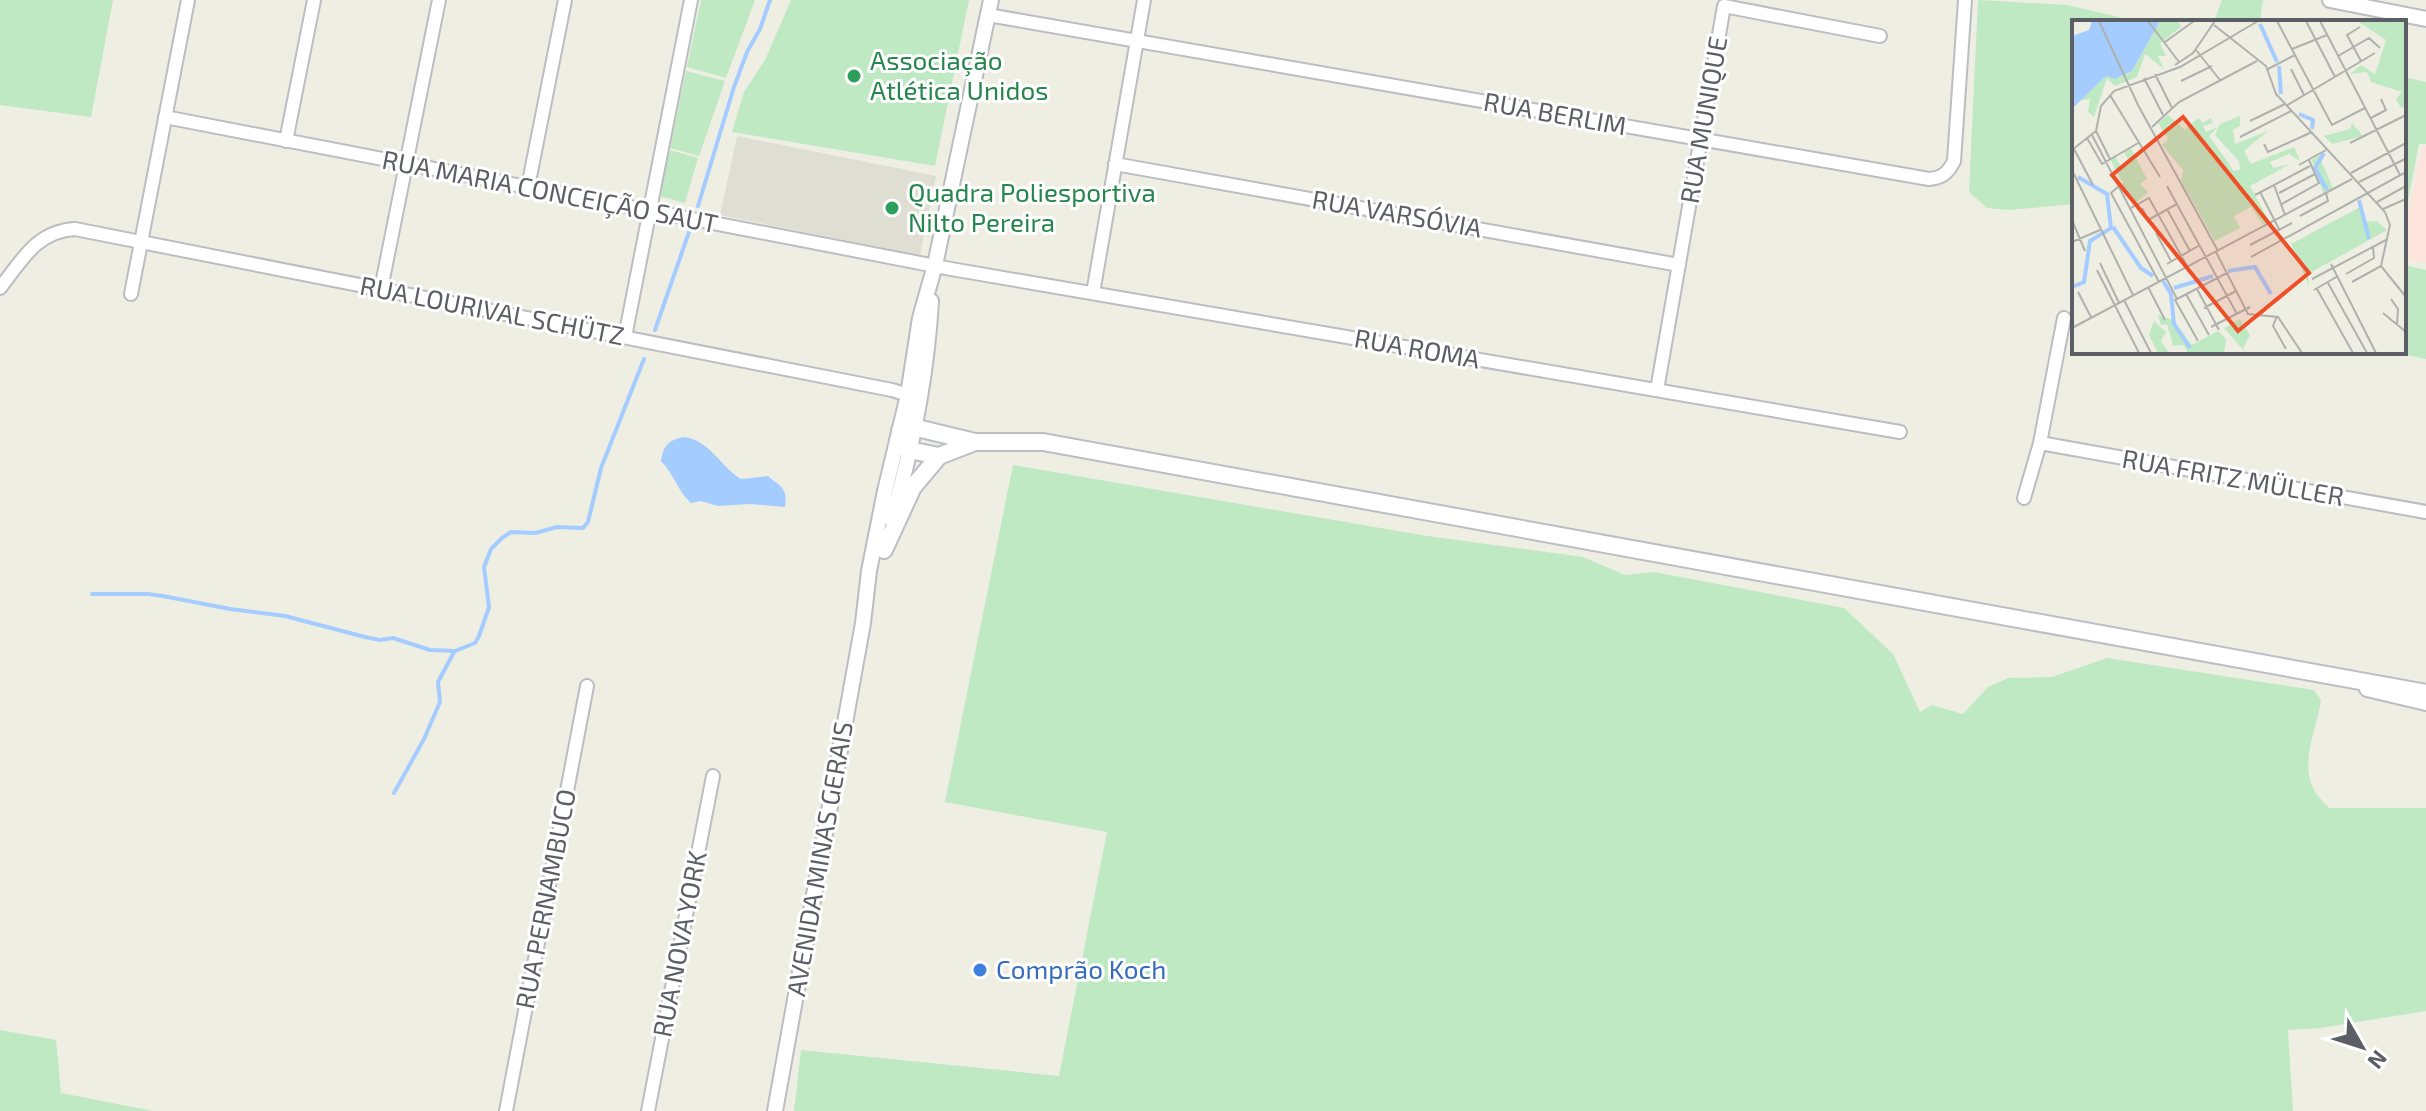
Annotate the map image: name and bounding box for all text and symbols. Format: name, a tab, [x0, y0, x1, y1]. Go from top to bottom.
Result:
inset map	[2072, 20, 2406, 354]
street label: RUA MUNIQUE	[1673, 34, 1732, 206]
place label: Associação Atlética Unidos	[870, 44, 1048, 105]
marker: Associação Atlética Unidos	[845, 67, 863, 85]
street label: RUA BERLIM	[1481, 85, 1629, 140]
street label: RUA MARIA CONCEIÇÃO SAUT	[379, 143, 721, 240]
place label: Quadra Poliesportiva Nilto Pereira	[908, 176, 1156, 237]
street label: RUA VARSÓVIA	[1310, 182, 1485, 243]
marker: Quadra Poliesportiva Nilto Pereira	[883, 199, 901, 217]
street label: RUA LOURIVAL SCHÜTZ	[357, 269, 627, 350]
street label: RUA ROMA	[1352, 321, 1483, 374]
street label: RUA FRITZ MÜLLER	[2120, 442, 2347, 511]
street label: AVENIDA MINAS GERAIS	[779, 719, 858, 998]
street label: RUA PERNAMBUCO	[508, 786, 581, 1011]
street label: RUA NOVA YORK	[645, 848, 712, 1039]
place label: Comprão Koch	[996, 953, 1166, 984]
marker: Comprão Koch	[971, 961, 989, 979]
north arrow	[2322, 1007, 2402, 1087]
text: N	[2363, 1046, 2393, 1075]

